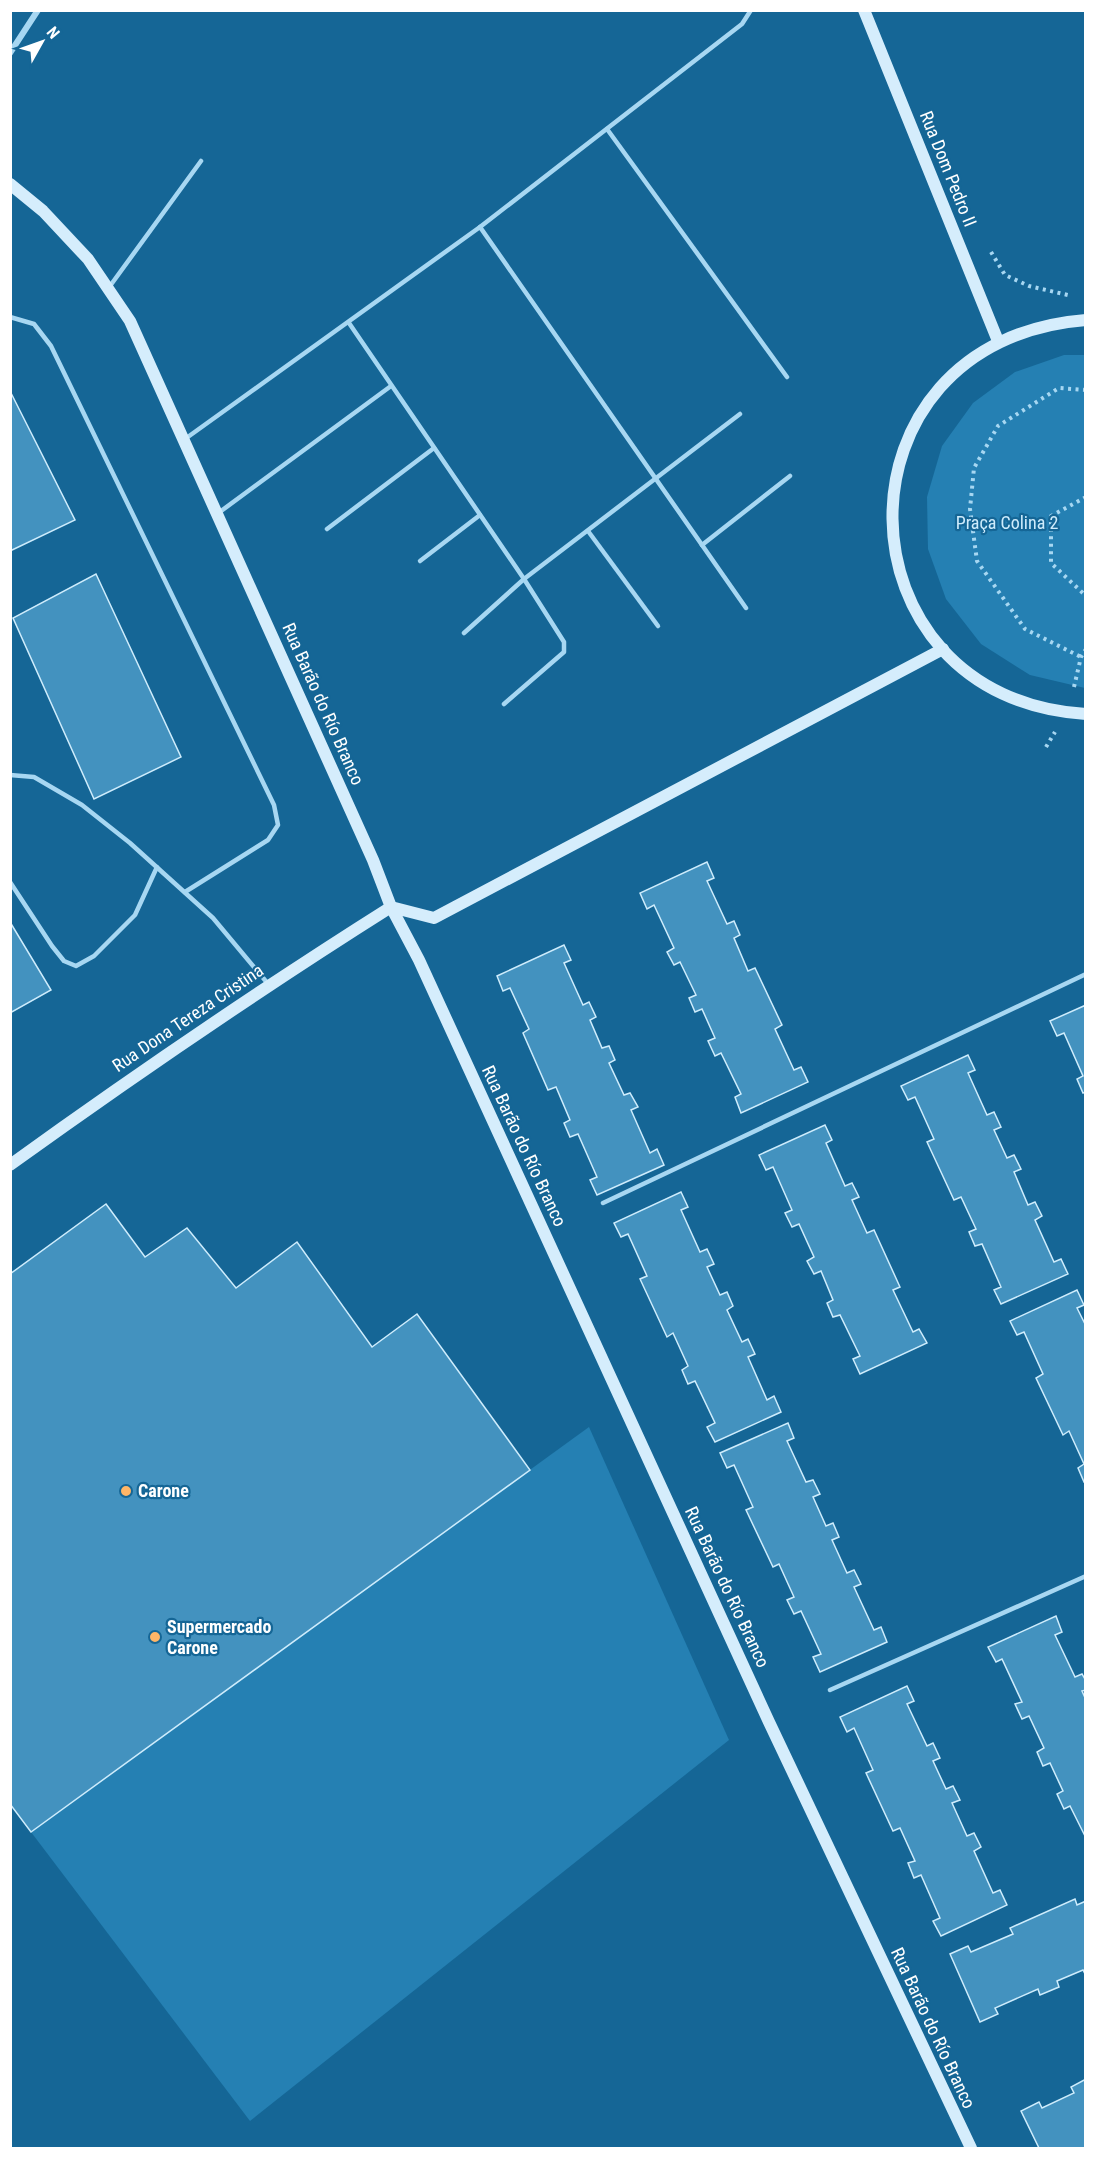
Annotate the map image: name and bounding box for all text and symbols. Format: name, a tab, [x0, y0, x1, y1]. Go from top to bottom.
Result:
north arrow	[12, 12, 72, 72]
text: N	[43, 23, 64, 43]
street label: Rua Dom Pedro II	[916, 108, 981, 230]
park label: Praça Colina 2	[956, 512, 1058, 533]
street label: Rua Barão do Río Branco	[278, 620, 369, 788]
street label: Rua Dona Tereza Cristina	[108, 959, 267, 1076]
street label: Rua Barão do Río Branco	[478, 1062, 571, 1230]
place label: Carone	[138, 1480, 189, 1501]
marker: Carone	[119, 1484, 133, 1498]
street label: Rua Barão do Río Branco	[681, 1503, 774, 1671]
place label: Supermercado Carone	[167, 1616, 271, 1658]
marker: Supermercado Carone	[148, 1630, 162, 1644]
street label: Rua Barão do Río Branco	[887, 1944, 980, 2112]

